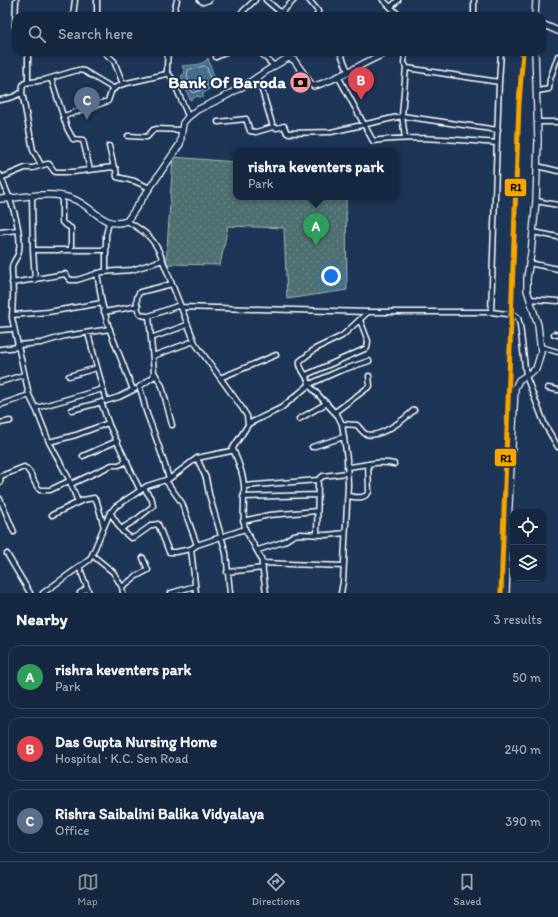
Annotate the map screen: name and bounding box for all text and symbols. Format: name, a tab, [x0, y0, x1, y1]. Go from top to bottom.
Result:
search box	[12, 12, 546, 56]
icon: search	[26, 23, 48, 45]
text: Search here	[58, 25, 133, 43]
pin: B	[348, 67, 374, 100]
bank icon: Bank Of Baroda	[288, 69, 314, 95]
place label: Bank Of Baroda	[168, 72, 286, 92]
pin: C	[74, 87, 100, 120]
popup	[233, 148, 399, 200]
text: rishra keventers park	[248, 158, 384, 176]
text: Park	[248, 176, 273, 191]
line badge: R1	[504, 178, 527, 197]
text: R1	[510, 181, 523, 194]
pin: A	[303, 213, 329, 246]
your location	[321, 266, 341, 286]
line badge: R1	[494, 448, 517, 467]
text: R1	[500, 452, 513, 465]
map controls	[510, 509, 546, 581]
button: locate	[510, 509, 546, 545]
button: layers	[510, 545, 546, 581]
text: Nearby	[16, 609, 68, 629]
text: 3 results	[493, 612, 542, 627]
text: rishra keventers park	[55, 661, 191, 679]
text: A	[26, 670, 34, 685]
text: 50 m	[512, 670, 541, 685]
text: Park	[55, 679, 81, 694]
text: Das Gupta Nursing Home	[55, 733, 217, 751]
text: B	[26, 742, 34, 757]
text: 240 m	[504, 742, 541, 757]
text: Hospital · K.C. Sen Road	[55, 751, 188, 766]
text: Rishra Saibalini Balika Vidyalaya	[55, 805, 264, 823]
text: C	[26, 814, 34, 829]
text: 390 m	[505, 814, 541, 829]
text: Office	[55, 823, 90, 838]
tab: Map	[77, 871, 99, 908]
tab: Directions	[252, 871, 300, 908]
tab: Saved	[453, 871, 481, 908]

